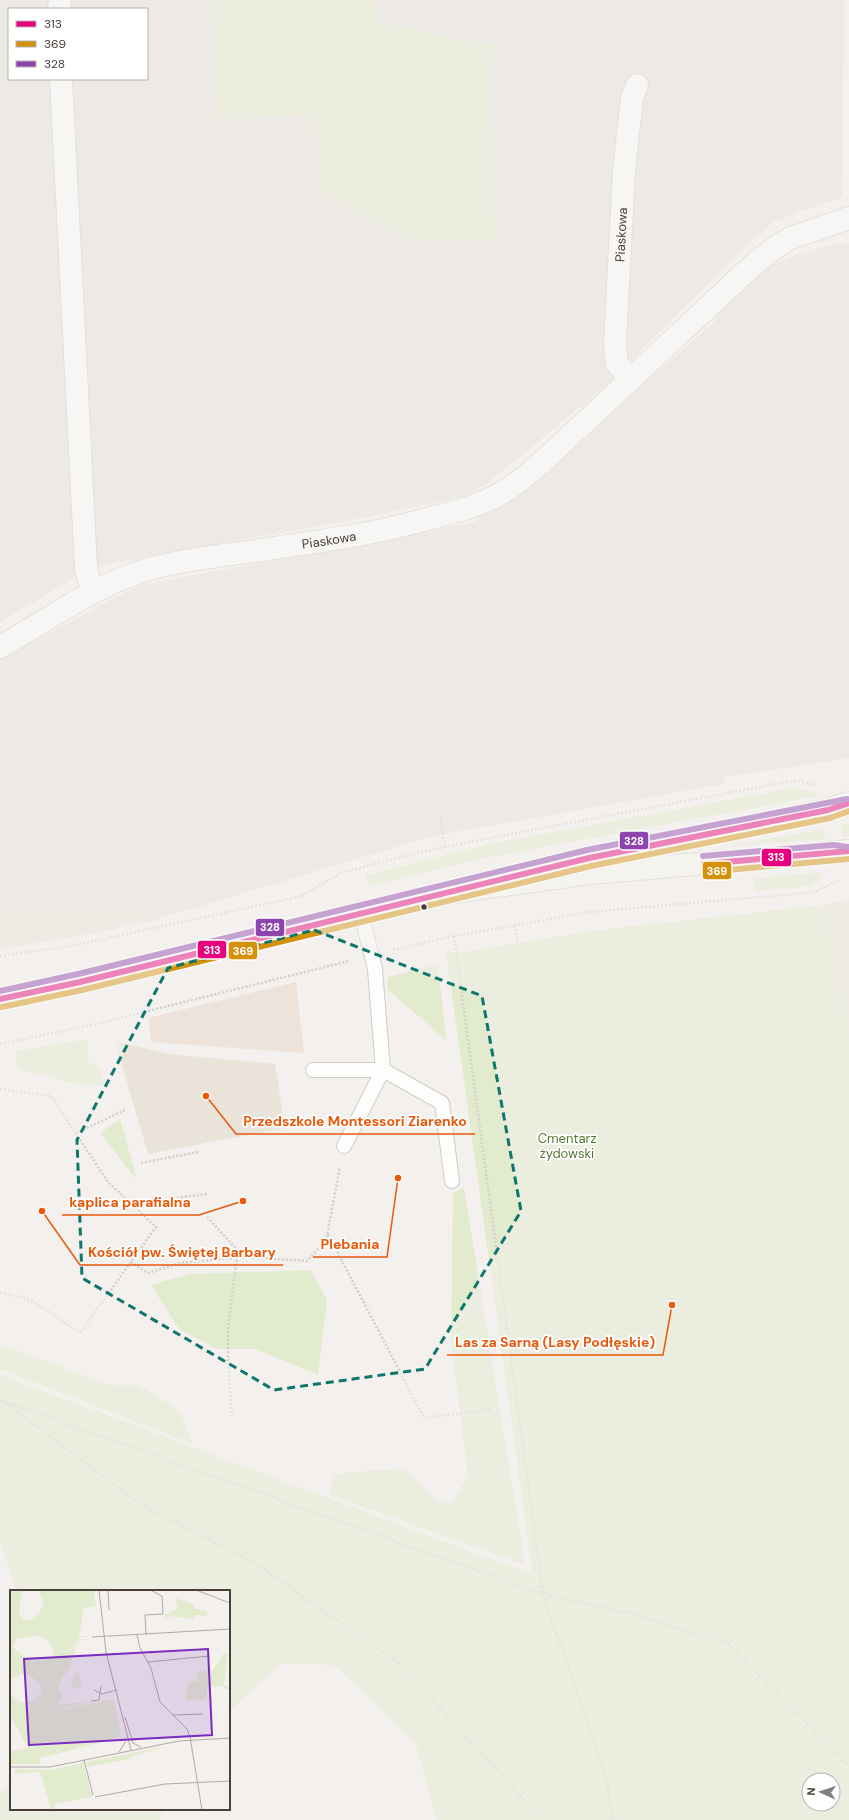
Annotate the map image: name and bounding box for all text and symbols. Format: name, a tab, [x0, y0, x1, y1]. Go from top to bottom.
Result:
legend	[8, 8, 148, 80]
text: 313	[44, 16, 62, 32]
text: 369	[44, 36, 66, 52]
text: 328	[44, 56, 65, 72]
street label: Piaskowa	[611, 207, 631, 262]
street label: Piaskowa	[301, 527, 357, 552]
line badge: 328	[619, 831, 649, 850]
text: 328	[624, 834, 644, 848]
line badge: 313	[761, 848, 792, 867]
text: 313	[767, 850, 785, 864]
line badge: 369	[702, 861, 732, 880]
text: 369	[707, 864, 727, 878]
unlabelled marker	[419, 902, 429, 912]
line badge: 328	[255, 918, 285, 937]
text: 328	[260, 920, 280, 934]
line badge: 313	[197, 940, 227, 959]
line badge: 369	[228, 941, 258, 960]
text: 313	[203, 943, 221, 957]
text: 369	[233, 944, 253, 958]
callout: Przedszkole Montessori Ziarenko	[236, 1108, 475, 1134]
text: Przedszkole Montessori Ziarenko	[243, 1112, 467, 1130]
park label: Cmentarz żydowski	[538, 1130, 596, 1162]
callout: kaplica parafialna	[62, 1189, 199, 1215]
text: kaplica parafialna	[69, 1193, 191, 1211]
callout: Plebania	[313, 1231, 387, 1257]
text: Plebania	[321, 1235, 379, 1253]
callout: Kościół pw. Świętej Barbary	[80, 1239, 283, 1265]
text: Kościół pw. Świętej Barbary	[88, 1243, 276, 1261]
callout: Las za Sarną (Lasy Podłęskie)	[447, 1329, 663, 1355]
text: Las za Sarną (Lasy Podłęskie)	[455, 1333, 655, 1351]
inset map	[10, 1590, 230, 1810]
north arrow	[801, 1772, 841, 1812]
text: N	[804, 1787, 818, 1796]

